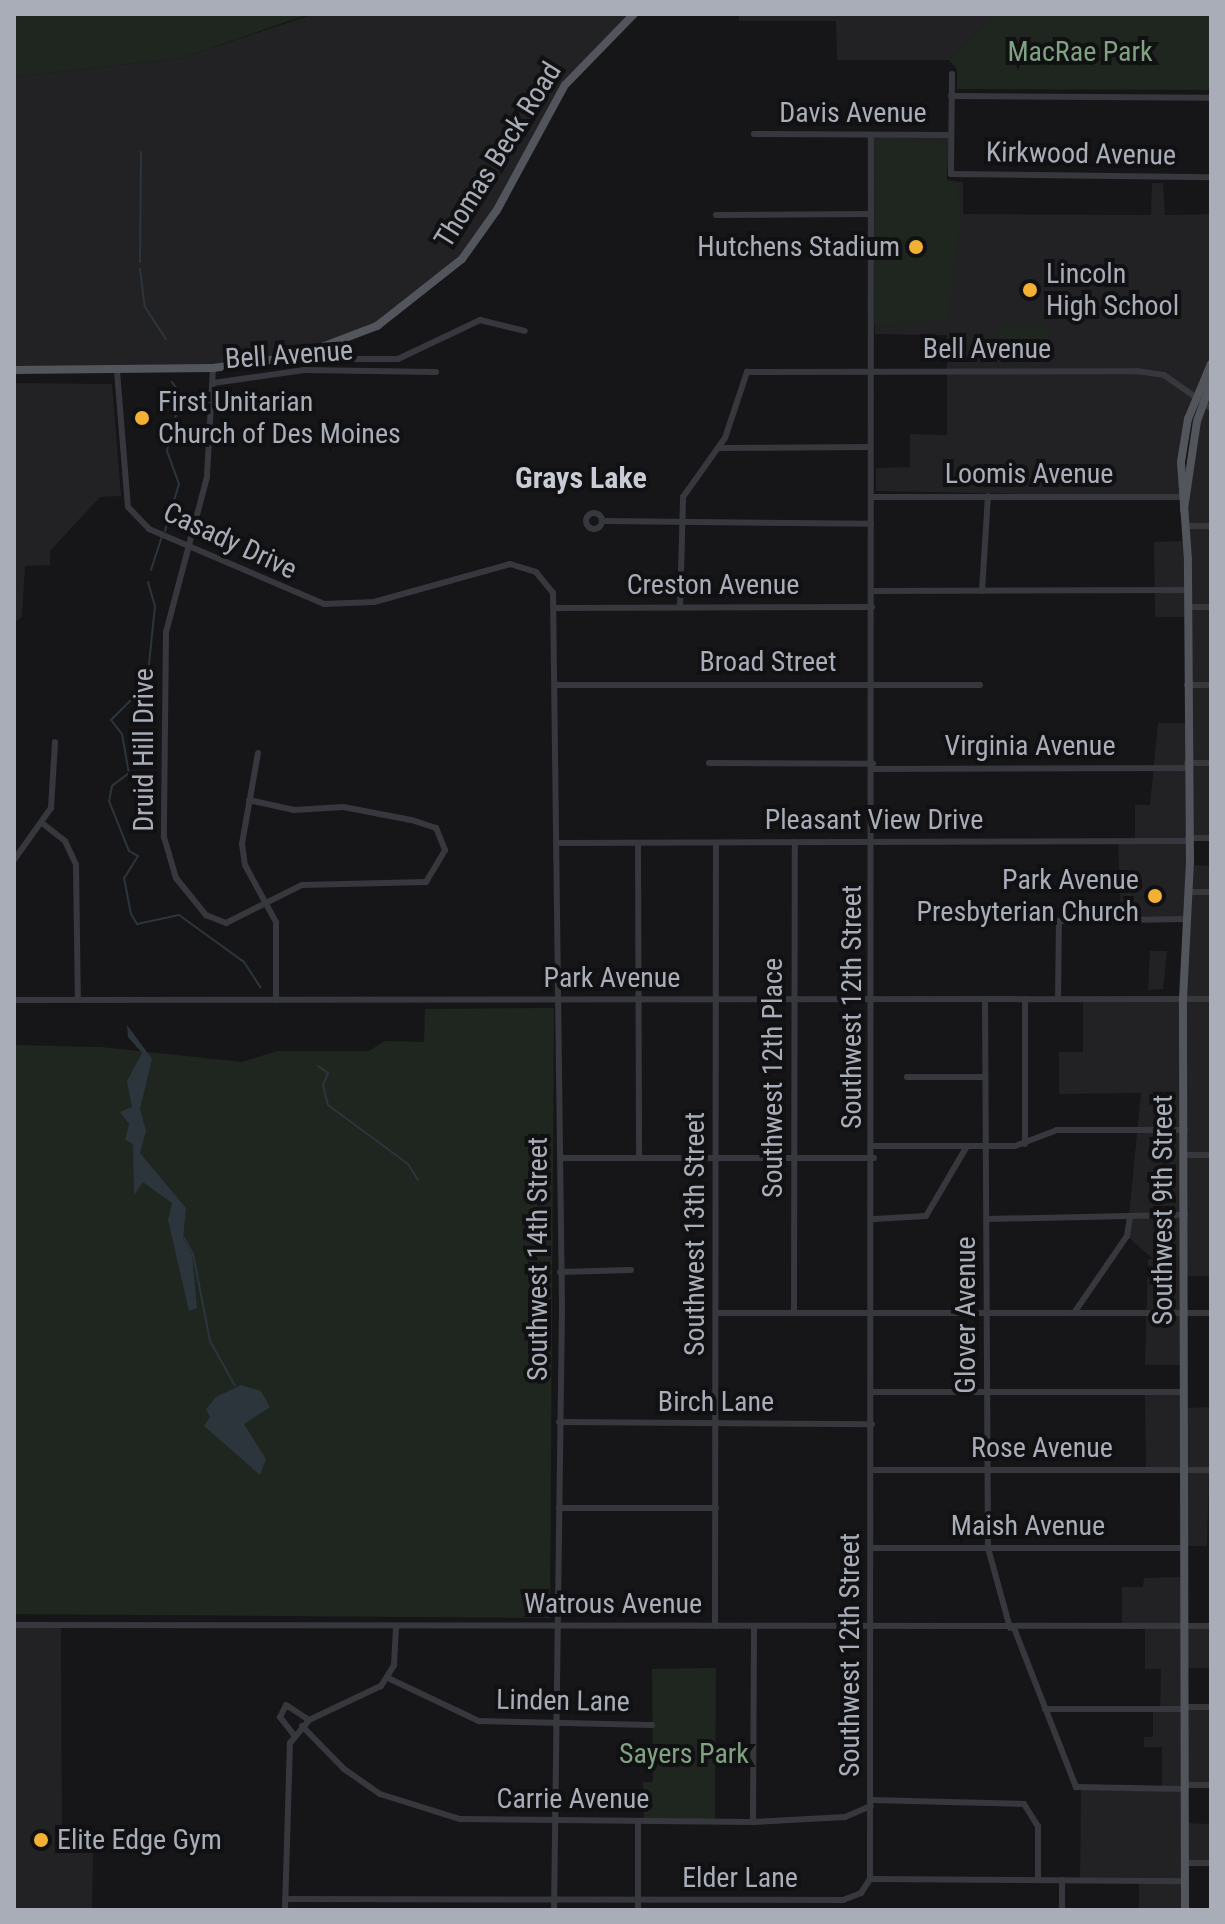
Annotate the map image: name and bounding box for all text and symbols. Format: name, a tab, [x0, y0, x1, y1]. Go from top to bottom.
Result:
park label: MacRae Park	[1007, 35, 1153, 69]
street label: Thomas Beck Road	[427, 56, 569, 254]
street label: Davis Avenue	[779, 96, 927, 130]
street label: Kirkwood Avenue	[986, 136, 1176, 172]
place label: Hutchens Stadium	[697, 230, 900, 264]
marker: Hutchens Stadium	[907, 238, 925, 256]
place label: Lincoln High School	[1046, 257, 1179, 323]
marker: Lincoln High School	[1021, 281, 1039, 299]
street label: Bell Avenue	[923, 332, 1051, 366]
street label: Bell Avenue	[224, 334, 354, 376]
place label: First Unitarian Church of Des Moines	[158, 385, 401, 451]
marker: First Unitarian Church of Des Moines	[133, 409, 151, 427]
street label: Loomis Avenue	[945, 457, 1113, 491]
district label: Grays Lake	[515, 460, 647, 496]
street label: Casady Drive	[158, 495, 302, 587]
street label: Creston Avenue	[627, 568, 799, 602]
street label: Broad Street	[700, 645, 836, 679]
street label: Druid Hill Drive	[127, 668, 161, 832]
street label: Virginia Avenue	[944, 729, 1116, 763]
street label: Pleasant View Drive	[765, 803, 983, 837]
place label: Park Avenue Presbyterian Church	[917, 863, 1139, 929]
street label: Southwest 12th Street	[835, 885, 869, 1129]
marker: Park Avenue Presbyterian Church	[1146, 887, 1164, 905]
street label: Southwest 12th Place	[756, 958, 790, 1198]
street label: Park Avenue	[544, 961, 680, 995]
street label: Southwest 9th Street	[1146, 1095, 1180, 1325]
street label: Southwest 13th Street	[678, 1112, 712, 1356]
street label: Southwest 14th Street	[521, 1137, 555, 1381]
street label: Glover Avenue	[949, 1236, 983, 1394]
street label: Birch Lane	[658, 1385, 774, 1419]
street label: Rose Avenue	[971, 1431, 1113, 1465]
street label: Maish Avenue	[951, 1509, 1105, 1543]
street label: Southwest 12th Street	[833, 1533, 867, 1777]
street label: Watrous Avenue	[524, 1587, 702, 1621]
street label: Linden Lane	[496, 1683, 630, 1719]
park label: Sayers Park	[619, 1737, 749, 1771]
street label: Carrie Avenue	[497, 1782, 649, 1816]
place label: Elite Edge Gym	[57, 1823, 222, 1857]
marker: Elite Edge Gym	[32, 1831, 50, 1849]
street label: Elder Lane	[682, 1861, 798, 1895]

